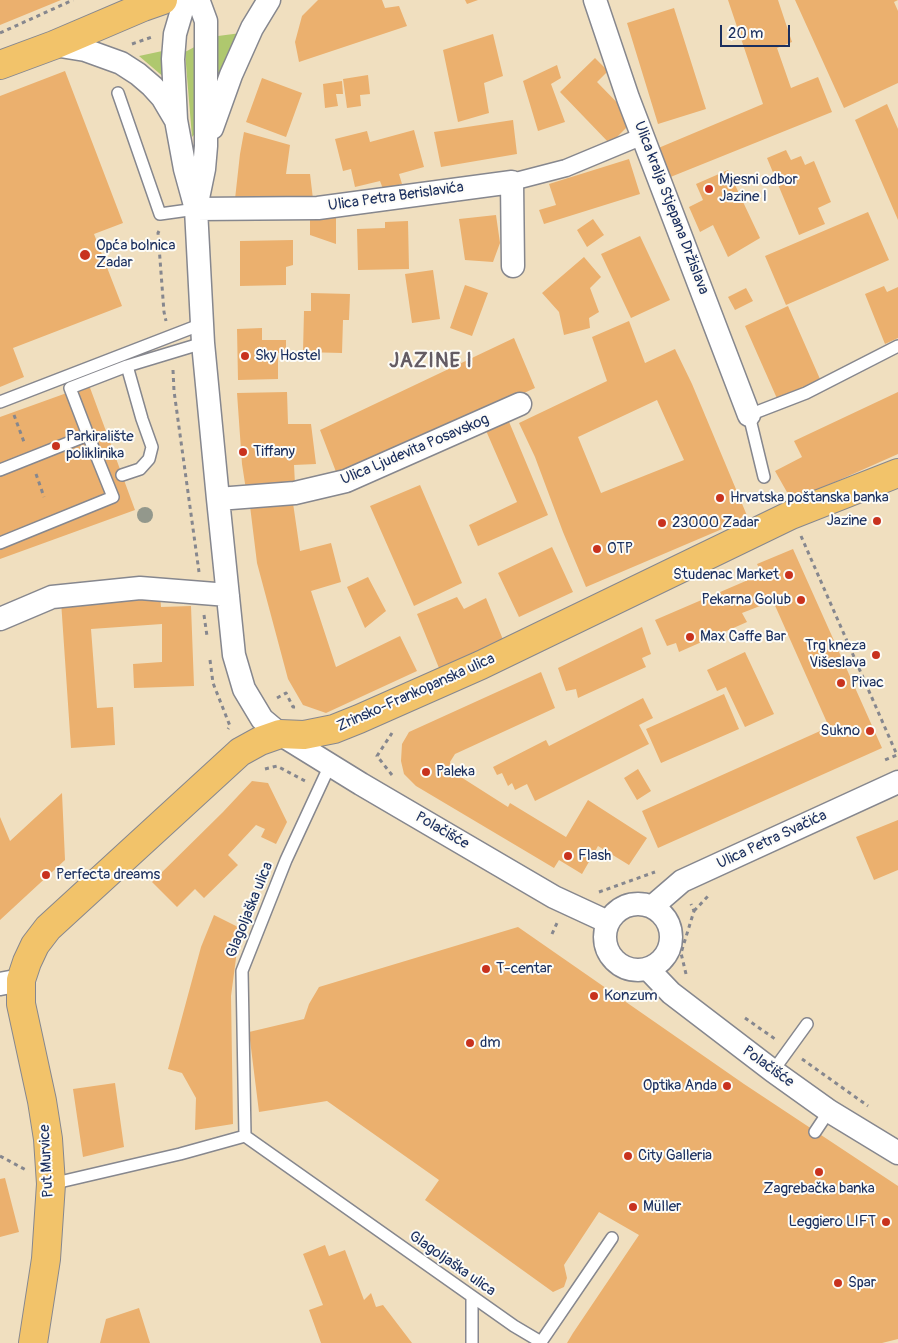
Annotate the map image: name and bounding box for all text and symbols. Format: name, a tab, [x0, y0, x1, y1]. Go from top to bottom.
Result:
scale bar	[723, 15, 793, 47]
text: 20 m	[728, 24, 763, 43]
street label: Ulica kralja Stjepana Držislava	[630, 119, 712, 297]
place label: Mjesni odbor Jazine I	[719, 171, 798, 206]
street label: Ulica Petra Berislavića	[327, 179, 465, 215]
marker: Mjesni odbor Jazine I	[703, 183, 715, 195]
place label: Opća bolnica Zadar	[96, 237, 175, 272]
marker: Opća bolnica Zadar	[78, 248, 92, 262]
place label: Sky Hostel	[255, 347, 321, 365]
marker: Sky Hostel	[239, 350, 251, 362]
district label: JAZINE I	[388, 350, 474, 374]
street label: Ulica Ljudevita Posavskog	[338, 411, 492, 489]
place label: Parkiralište poliklinika	[66, 428, 134, 463]
marker: Parkiralište poliklinika	[50, 440, 62, 452]
place label: Tiffany	[253, 443, 295, 461]
marker: Tiffany	[237, 446, 249, 458]
place label: Hrvatska poštanska banka	[730, 489, 889, 507]
marker: Hrvatska poštanska banka	[714, 492, 726, 504]
place label: Jazine	[827, 512, 867, 530]
place label: 23000 Zadar	[672, 514, 759, 532]
marker: Jazine	[871, 515, 883, 527]
marker: 23000 Zadar	[656, 517, 668, 529]
place label: OTP	[607, 540, 633, 558]
marker: OTP	[591, 543, 603, 555]
place label: Studenac Market	[673, 566, 779, 584]
marker: Studenac Market	[783, 569, 795, 581]
place label: Pekarna Golub	[702, 591, 791, 609]
marker: Pekarna Golub	[795, 594, 807, 606]
place label: Max Caffe Bar	[700, 628, 786, 646]
marker: Max Caffe Bar	[684, 631, 696, 643]
place label: Trg kneza Višeslava	[805, 637, 866, 672]
marker: Trg kneza Višeslava	[870, 649, 882, 661]
street label: Zrinsko-Frankopanska ulica	[334, 650, 498, 736]
place label: Pivac	[851, 674, 884, 692]
marker: Pivac	[835, 677, 847, 689]
place label: Sukno	[821, 722, 860, 740]
marker: Sukno	[864, 725, 876, 737]
place label: Paleka	[436, 763, 475, 781]
marker: Paleka	[420, 766, 432, 778]
street label: Ulica Petra Svačića	[714, 807, 830, 873]
street label: Polačišće	[412, 808, 472, 854]
place label: Flash	[578, 847, 611, 865]
marker: Flash	[562, 850, 574, 862]
street label: Glagoljaška ulica	[223, 860, 277, 960]
place label: Perfecta dreams	[56, 866, 160, 884]
marker: Perfecta dreams	[40, 869, 52, 881]
place label: T-centar	[496, 960, 552, 978]
marker: T-centar	[480, 963, 492, 975]
place label: Konzum	[604, 987, 658, 1005]
marker: Konzum	[588, 990, 600, 1002]
place label: dm	[480, 1034, 501, 1052]
marker: dm	[464, 1037, 476, 1049]
street label: Polačišće	[739, 1042, 797, 1092]
place label: Optika Anda	[643, 1077, 717, 1095]
marker: Optika Anda	[721, 1080, 733, 1092]
street label: Put Murvice	[36, 1124, 58, 1198]
place label: City Galleria	[638, 1147, 712, 1165]
marker: City Galleria	[622, 1150, 634, 1162]
marker: Zagrebačka banka	[813, 1166, 825, 1178]
place label: Zagrebačka banka	[763, 1180, 875, 1198]
place label: Müller	[643, 1198, 681, 1216]
marker: Müller	[627, 1201, 639, 1213]
place label: Leggiero LIFT	[789, 1213, 876, 1231]
marker: Leggiero LIFT	[880, 1216, 892, 1228]
street label: Glagoljaška ulica	[405, 1228, 499, 1300]
place label: Spar	[848, 1274, 876, 1292]
marker: Spar	[832, 1277, 844, 1289]

